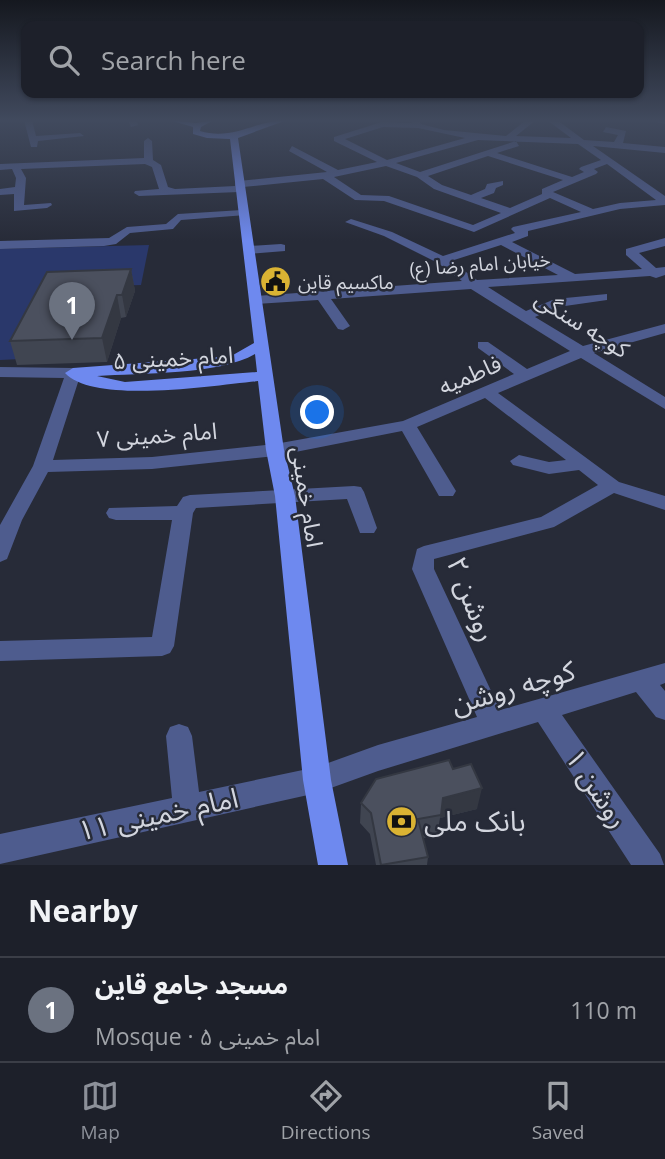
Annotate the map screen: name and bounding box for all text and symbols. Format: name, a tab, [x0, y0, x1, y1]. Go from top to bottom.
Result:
search box	[21, 21, 644, 98]
icon: search	[45, 41, 83, 79]
text: Search here	[101, 42, 246, 78]
street label: خیابان امام رضا (ع)	[409, 246, 552, 284]
public building icon: ماکسیم قاین	[258, 265, 292, 299]
place label: ماکسیم قاین	[298, 269, 394, 297]
pin: 1	[49, 282, 95, 340]
street label: کوچه سنگی	[529, 282, 636, 365]
street label: امام خمینی ۵	[112, 338, 234, 379]
street label: فاطمیه	[433, 347, 506, 402]
your location	[300, 395, 334, 429]
street label: امام خمینی ۷	[96, 414, 218, 457]
street label: امام خمینی	[281, 444, 332, 550]
street label: روشن ۲	[439, 550, 507, 647]
street label: کوچه روشن	[446, 650, 580, 722]
street label: روشن ۱	[557, 740, 638, 835]
street label: امام خمینی ۱۱	[74, 777, 242, 851]
place label: بانک ملی	[424, 801, 526, 839]
bank icon: بانک ملی	[384, 804, 418, 838]
text: Nearby	[28, 890, 138, 931]
text: مسجد جامع قاین	[95, 966, 288, 1002]
text: 1	[44, 994, 58, 1026]
text: 110 m	[570, 994, 637, 1026]
text: Mosque · امام خمینی ۵	[95, 1020, 320, 1052]
tab: Map	[81, 1077, 120, 1145]
tab: Directions	[281, 1077, 371, 1145]
tab: Saved	[532, 1077, 584, 1145]

